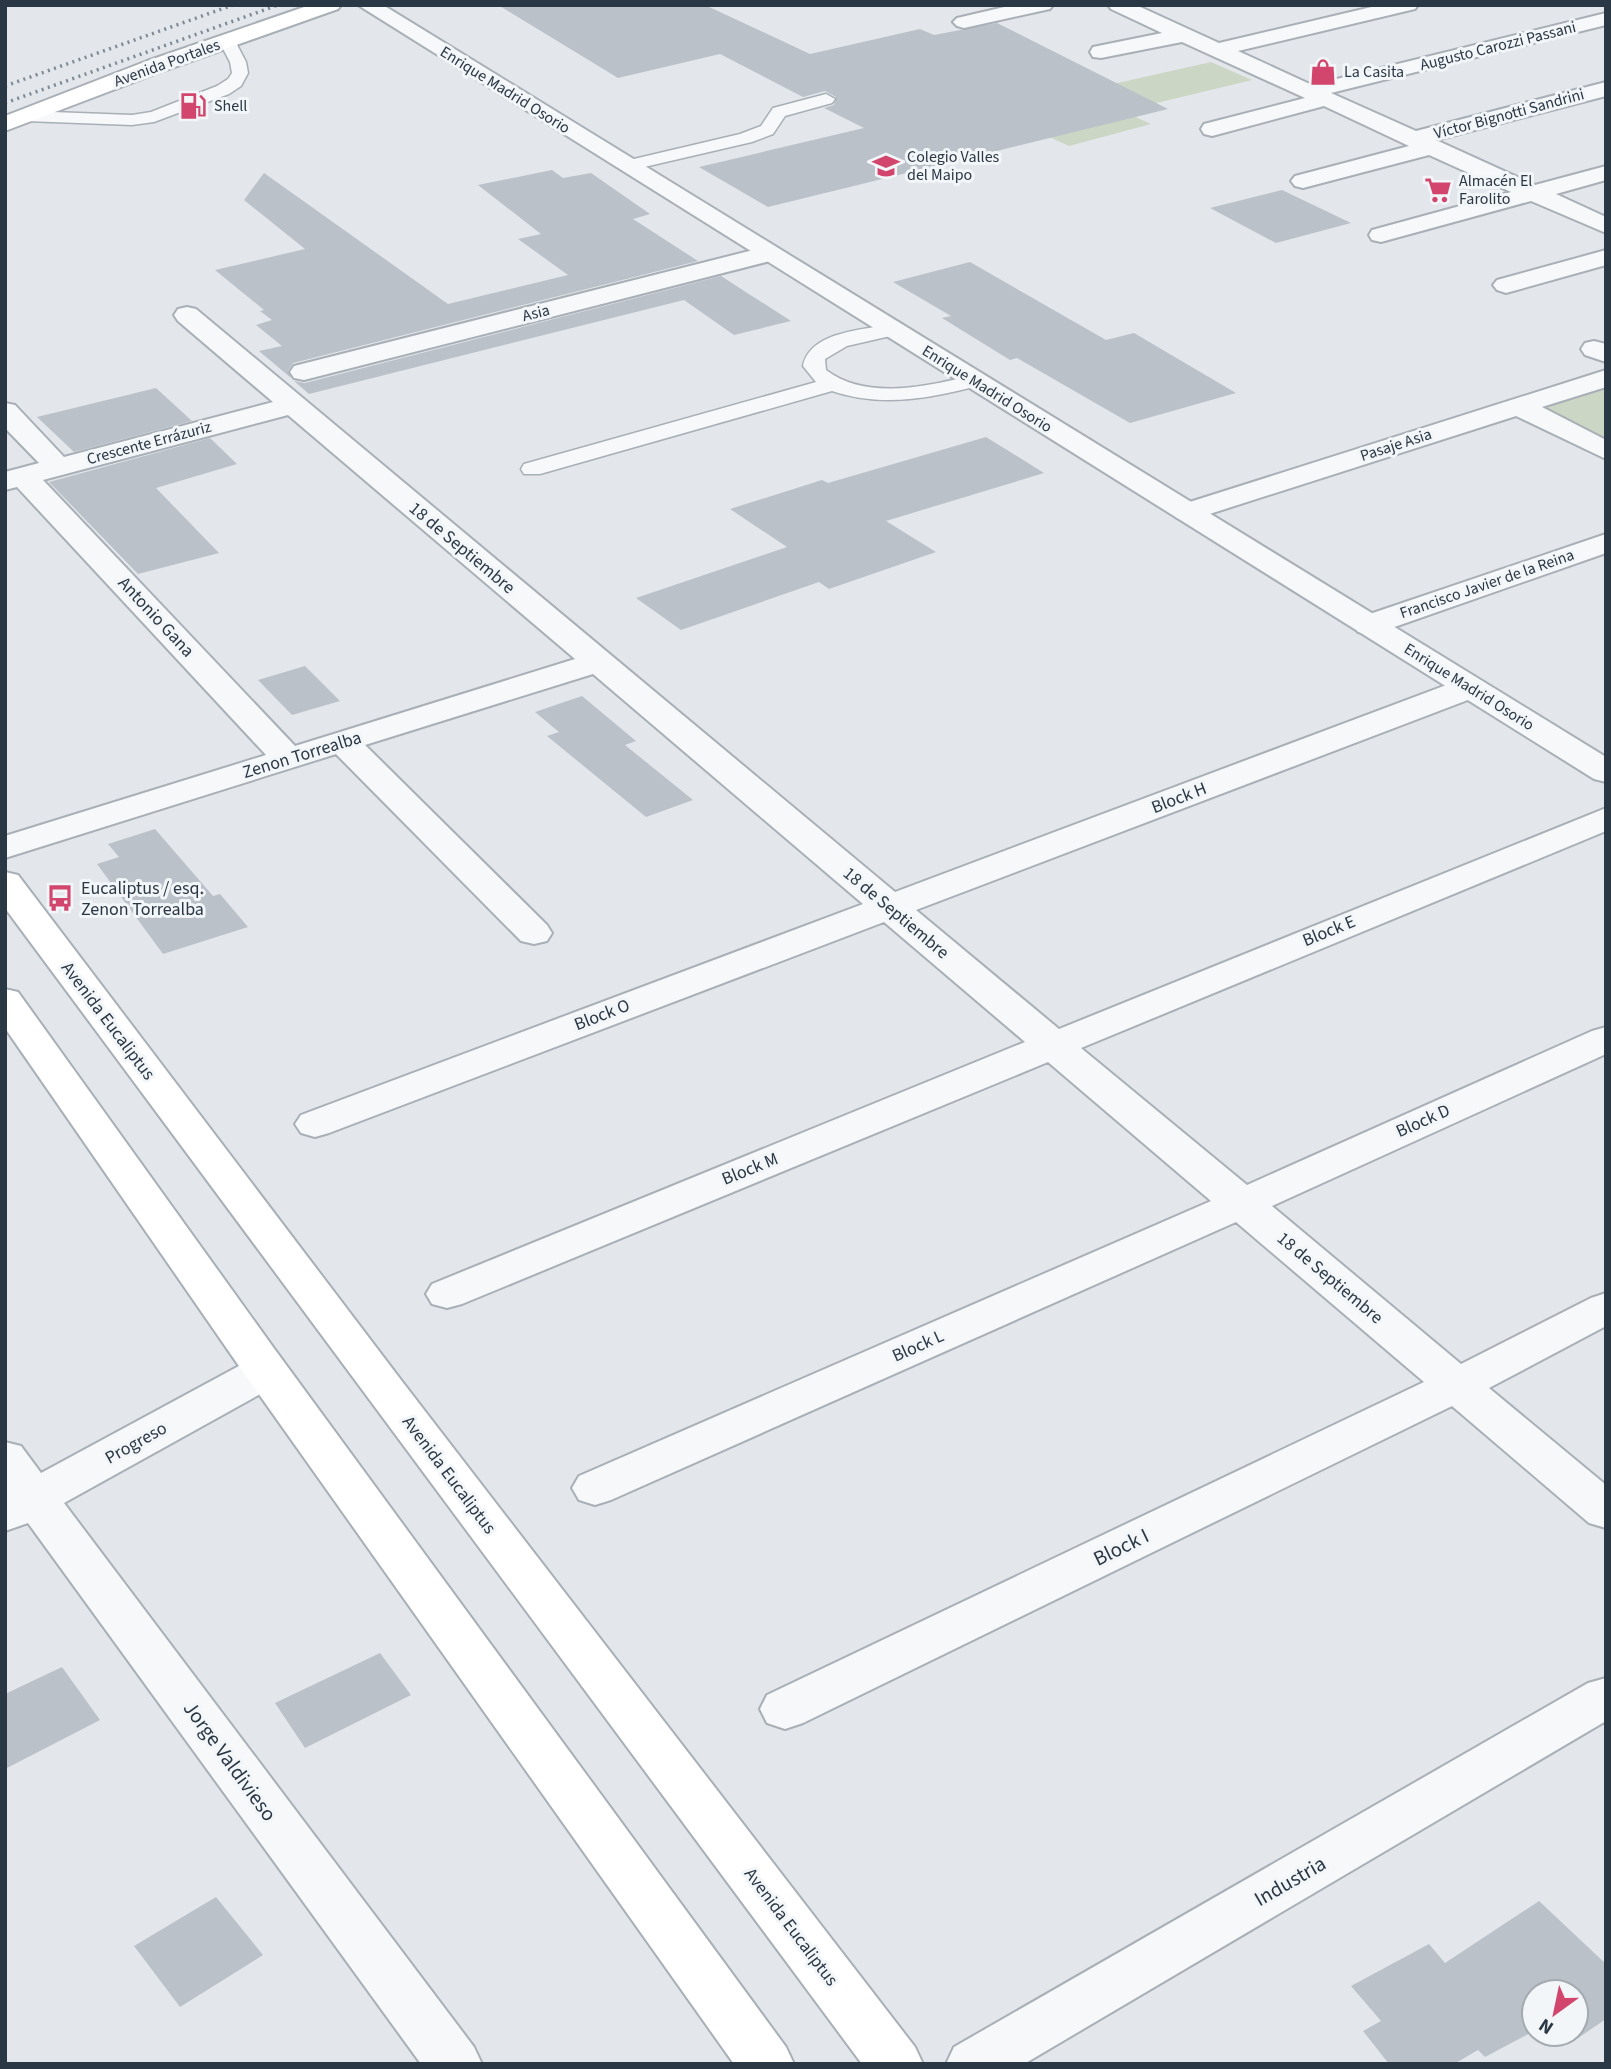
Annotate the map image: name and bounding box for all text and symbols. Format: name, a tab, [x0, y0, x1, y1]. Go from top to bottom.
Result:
street label: Augusto Carozzi Passani	[1418, 16, 1578, 76]
street label: Avenida Portales	[111, 33, 223, 92]
street label: Enrique Madrid Osorio	[436, 41, 574, 139]
shop icon: La Casita	[1308, 57, 1338, 87]
place label: La Casita	[1344, 61, 1404, 83]
street label: Víctor Bignotti Sandrini	[1431, 83, 1587, 145]
fuel station icon: Shell	[178, 91, 208, 121]
place label: Shell	[214, 95, 247, 117]
place label: Colegio Valles del Maipo	[907, 146, 1000, 186]
school or university icon: Colegio Valles del Maipo	[871, 151, 901, 181]
place label: Almacén El Farolito	[1459, 170, 1532, 210]
supermarket icon: Almacén El Farolito	[1423, 175, 1453, 205]
street label: Asia	[520, 299, 552, 327]
street label: Enrique Madrid Osorio	[918, 340, 1056, 438]
street label: Crescente Errázuriz	[84, 416, 214, 470]
street label: Pasaje Asia	[1357, 423, 1435, 467]
street label: 18 de Septiembre	[404, 496, 520, 600]
street label: Francisco Javier de la Reina	[1397, 544, 1577, 624]
street label: Antonio Gana	[112, 571, 200, 663]
street label: Enrique Madrid Osorio	[1400, 638, 1538, 736]
street label: Zenon Torrealba	[240, 725, 364, 785]
street label: Block H	[1148, 776, 1210, 820]
street label: 18 de Septiembre	[838, 861, 954, 965]
place label: Eucaliptus / esq. Zenon Torrealba	[81, 876, 204, 922]
bus stop icon: Eucaliptus / esq. Zenon Torrealba	[45, 883, 75, 913]
street label: Block E	[1299, 909, 1359, 953]
street label: Avenida Eucaliptus	[55, 957, 161, 1085]
street label: Block O	[571, 993, 633, 1037]
street label: Block D	[1392, 1098, 1454, 1144]
street label: Block M	[718, 1146, 782, 1192]
street label: 18 de Septiembre	[1272, 1226, 1388, 1330]
street label: Block L	[888, 1323, 948, 1368]
street label: Avenida Eucaliptus	[396, 1411, 502, 1539]
street label: Progreso	[100, 1416, 172, 1470]
street label: Block I	[1088, 1521, 1154, 1573]
street label: Jorge Valdivieso	[176, 1695, 284, 1827]
street label: Industria	[1248, 1848, 1332, 1914]
street label: Avenida Eucaliptus	[738, 1863, 844, 1991]
north arrow	[1520, 1978, 1590, 2048]
text: N	[1534, 2011, 1559, 2041]

